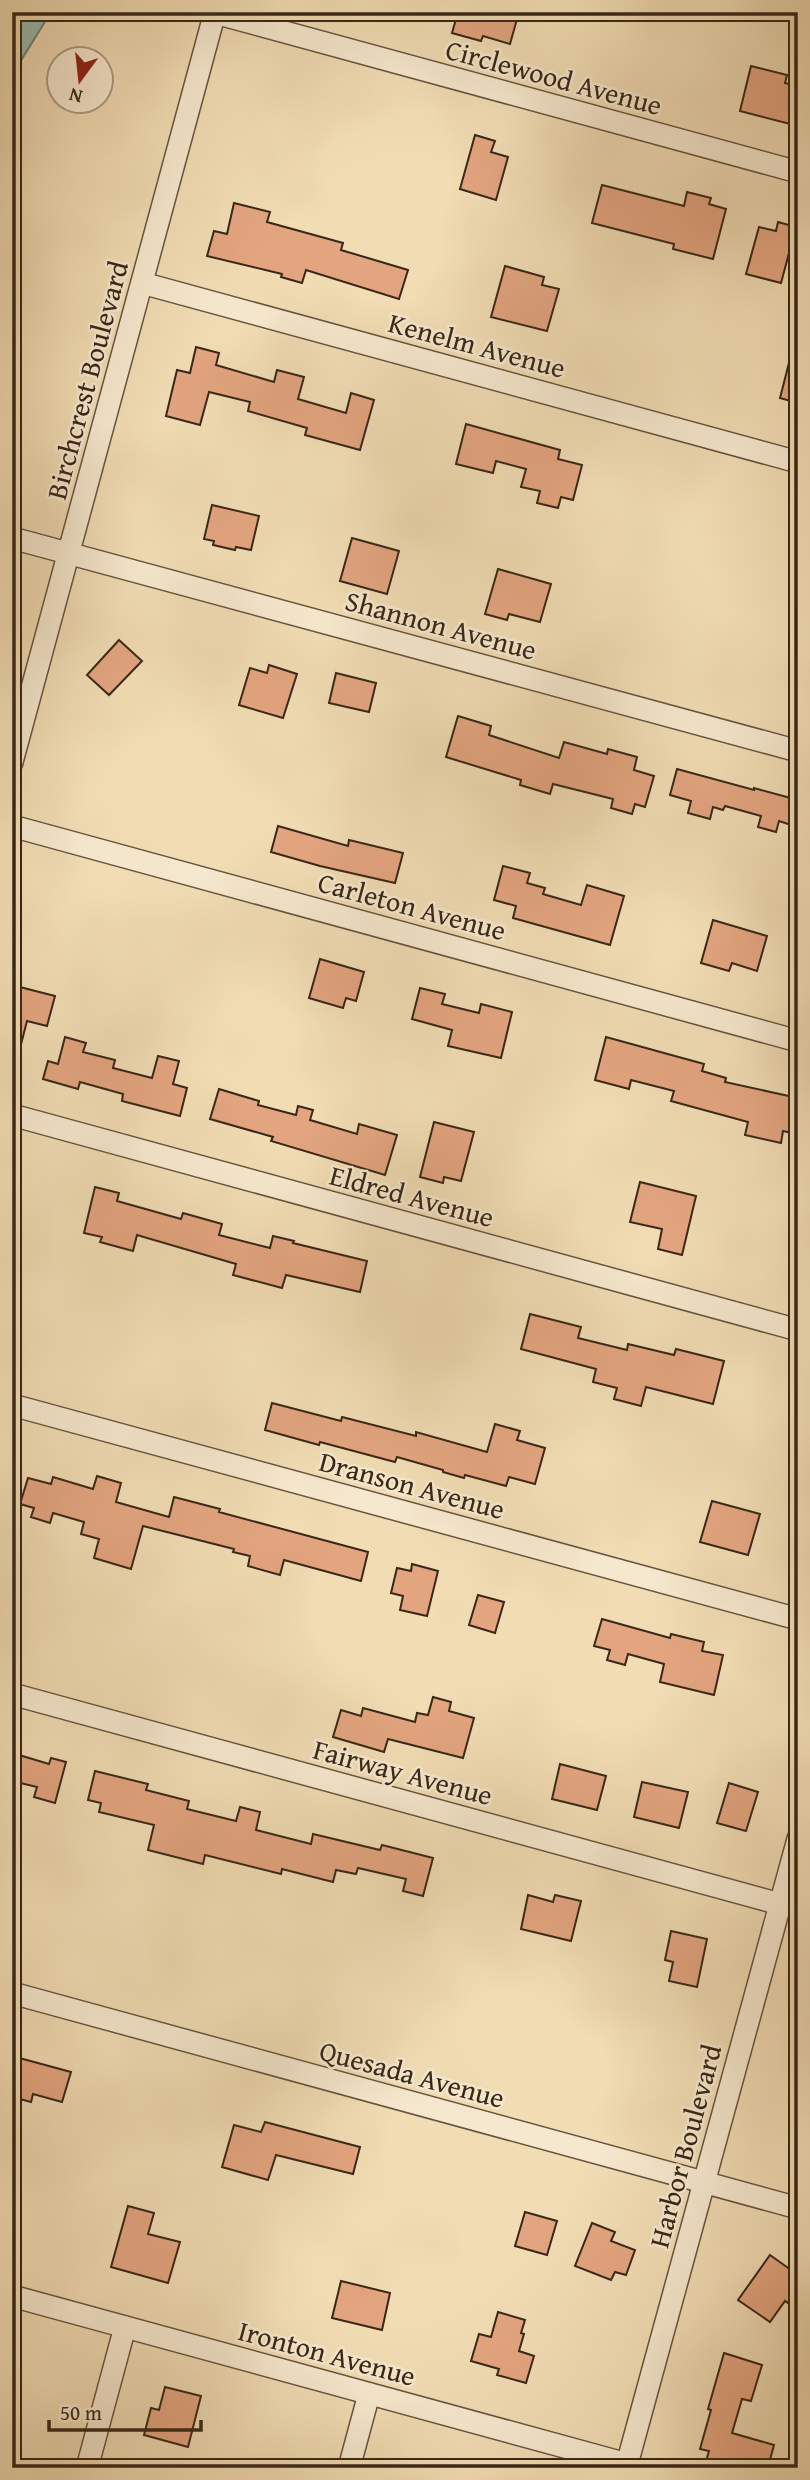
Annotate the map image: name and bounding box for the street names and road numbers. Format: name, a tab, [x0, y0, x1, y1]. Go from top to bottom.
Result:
street label: Circlewood Avenue	[441, 28, 667, 125]
street label: Birchcrest Boulevard	[35, 256, 138, 504]
street label: Kenelm Avenue	[384, 301, 570, 388]
street label: Shannon Avenue	[341, 579, 541, 670]
street label: Carleton Avenue	[314, 861, 511, 950]
street label: Eldred Avenue	[326, 1154, 499, 1237]
street label: Dranson Avenue	[315, 1440, 509, 1529]
street label: Fairway Avenue	[309, 1728, 497, 1815]
street label: Quesada Avenue	[315, 2029, 509, 2118]
street label: Harbor Boulevard	[638, 2040, 731, 2252]
street label: Ironton Avenue	[234, 2309, 420, 2396]

